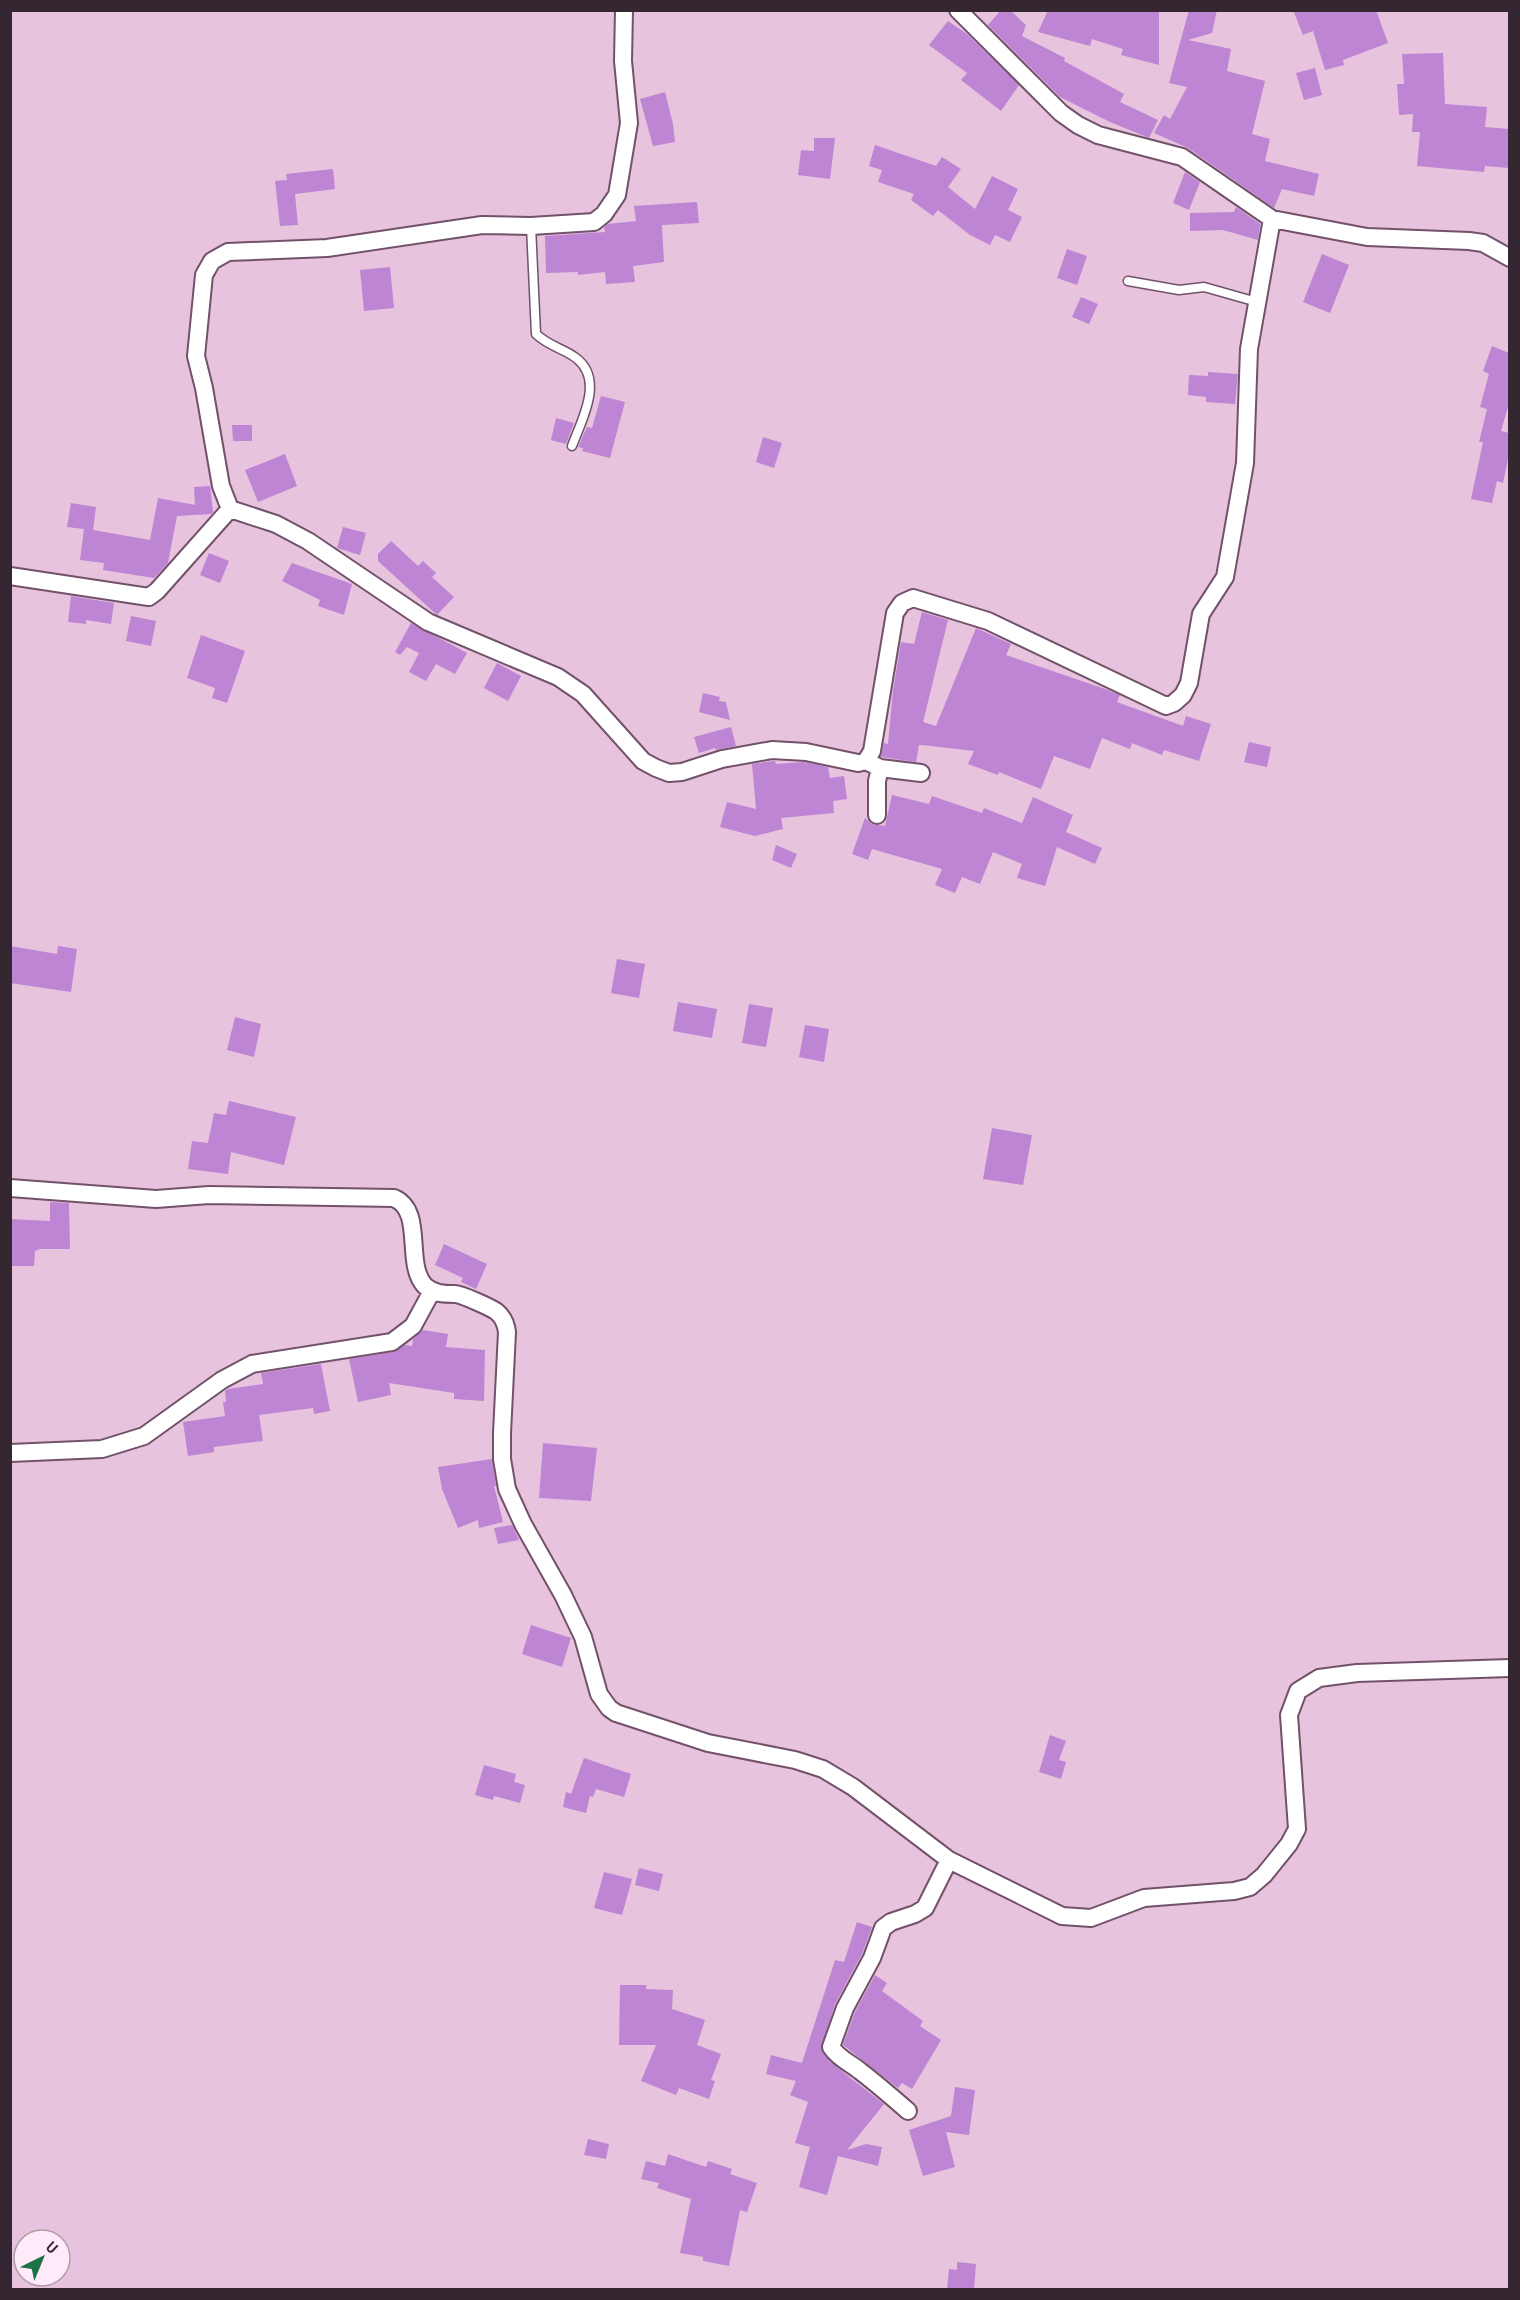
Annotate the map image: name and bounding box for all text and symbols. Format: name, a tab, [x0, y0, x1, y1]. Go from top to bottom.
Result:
north arrow	[12, 2228, 72, 2288]
text: U	[41, 2236, 63, 2258]

